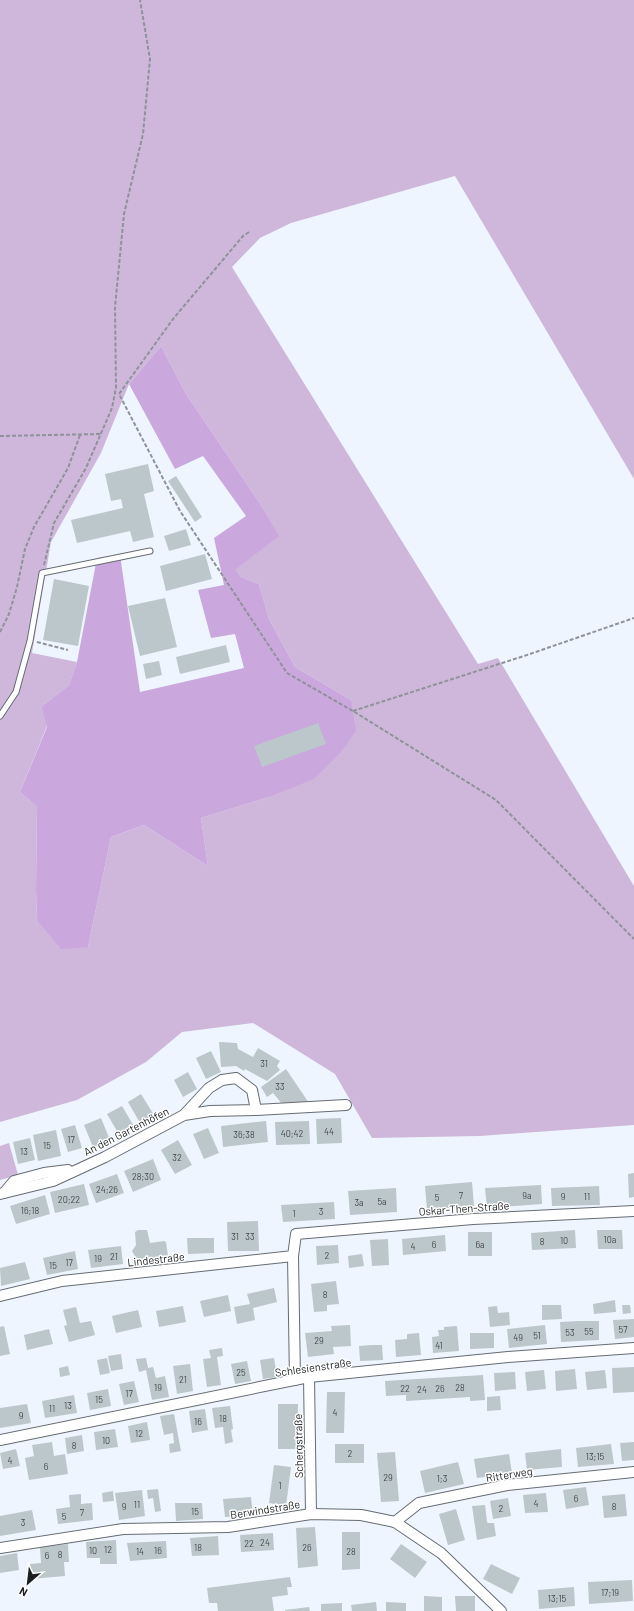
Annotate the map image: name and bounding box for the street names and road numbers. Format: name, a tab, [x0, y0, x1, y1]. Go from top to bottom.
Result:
street label: An den Gartenhöfen	[81, 1104, 171, 1158]
street label: Oskar-Then-Straße	[418, 1198, 510, 1218]
street label: Lindestraße	[127, 1250, 185, 1268]
street label: Schlesienstraße	[274, 1355, 352, 1379]
street label: Schergstraße	[291, 1414, 305, 1478]
street label: Ritterweg	[485, 1464, 533, 1484]
street label: Berwindstraße	[229, 1497, 301, 1521]

